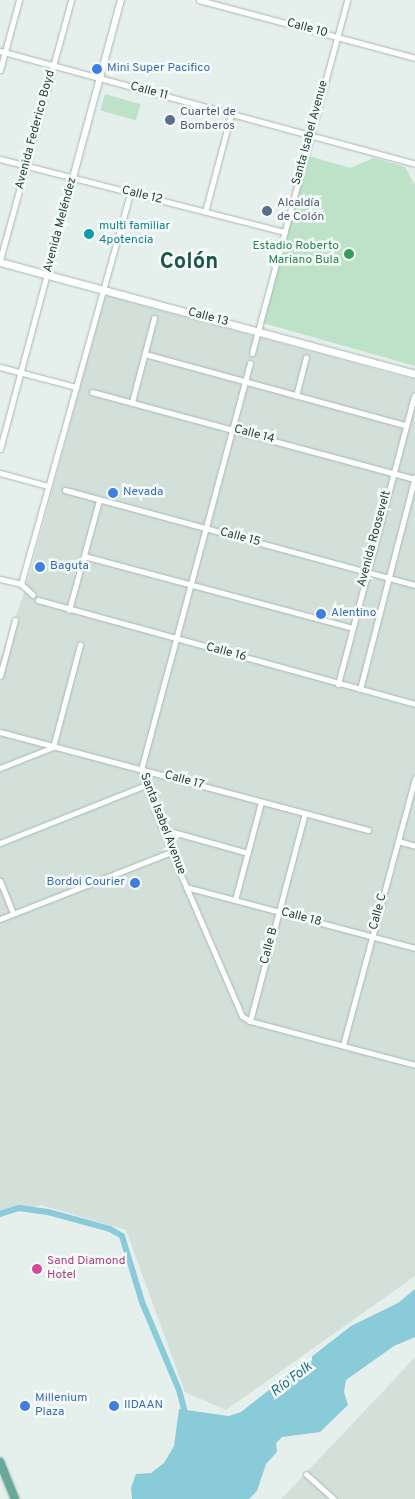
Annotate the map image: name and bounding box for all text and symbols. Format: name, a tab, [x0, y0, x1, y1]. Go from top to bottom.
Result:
street label: Calle 10	[285, 17, 329, 41]
place label: Mini Super Pacifico	[107, 62, 210, 76]
marker: Mini Super Pacifico	[91, 63, 103, 75]
street label: Avenida Federico Boyd	[13, 69, 59, 191]
street label: Santa Isabel Avenue	[290, 79, 332, 187]
street label: Calle 11	[128, 80, 170, 104]
place label: Cuartel de Bomberos	[180, 106, 236, 134]
marker: Cuartel de Bomberos	[164, 114, 176, 126]
street label: Avenida Meléndez	[41, 176, 81, 274]
street label: Calle 12	[120, 184, 164, 208]
place label: Alcaldía de Colón	[277, 197, 324, 225]
marker: Alcaldía de Colón	[261, 205, 273, 217]
place label: multi familiar 4potencia	[99, 220, 170, 248]
marker: multi familiar 4potencia	[83, 228, 95, 240]
place label: Estadio Roberto Mariano Bula	[252, 240, 339, 268]
marker: Estadio Roberto Mariano Bula	[343, 248, 355, 260]
district label: Colón	[160, 250, 218, 276]
street label: Calle 13	[186, 306, 230, 330]
street label: Calle 14	[232, 423, 276, 447]
place label: Nevada	[123, 486, 163, 500]
marker: Nevada	[107, 487, 119, 499]
street label: Avenida Roosevelt	[355, 489, 395, 589]
street label: Calle 15	[218, 526, 262, 550]
place label: Baguta	[50, 560, 89, 574]
marker: Baguta	[34, 561, 46, 573]
place label: Alentino	[331, 607, 376, 621]
marker: Alentino	[315, 608, 327, 620]
street label: Calle 16	[204, 641, 248, 665]
street label: Calle 17	[163, 769, 205, 793]
street label: Santa Isabel Avenue	[136, 771, 188, 877]
place label: Bordoi Courier	[46, 876, 125, 890]
marker: Bordoi Courier	[129, 877, 141, 889]
street label: Calle C	[367, 892, 391, 932]
street label: Calle 18	[279, 906, 323, 930]
street label: Calle B	[258, 926, 282, 966]
place label: Sand Diamond Hotel	[47, 1255, 126, 1283]
marker: Sand Diamond Hotel	[31, 1263, 43, 1275]
water label: Río Folk	[268, 1359, 316, 1401]
place label: Millenium Plaza	[35, 1392, 87, 1420]
place label: IIDAAN	[124, 1399, 163, 1413]
marker: Millenium Plaza	[19, 1400, 31, 1412]
marker: IIDAAN	[108, 1400, 120, 1412]

